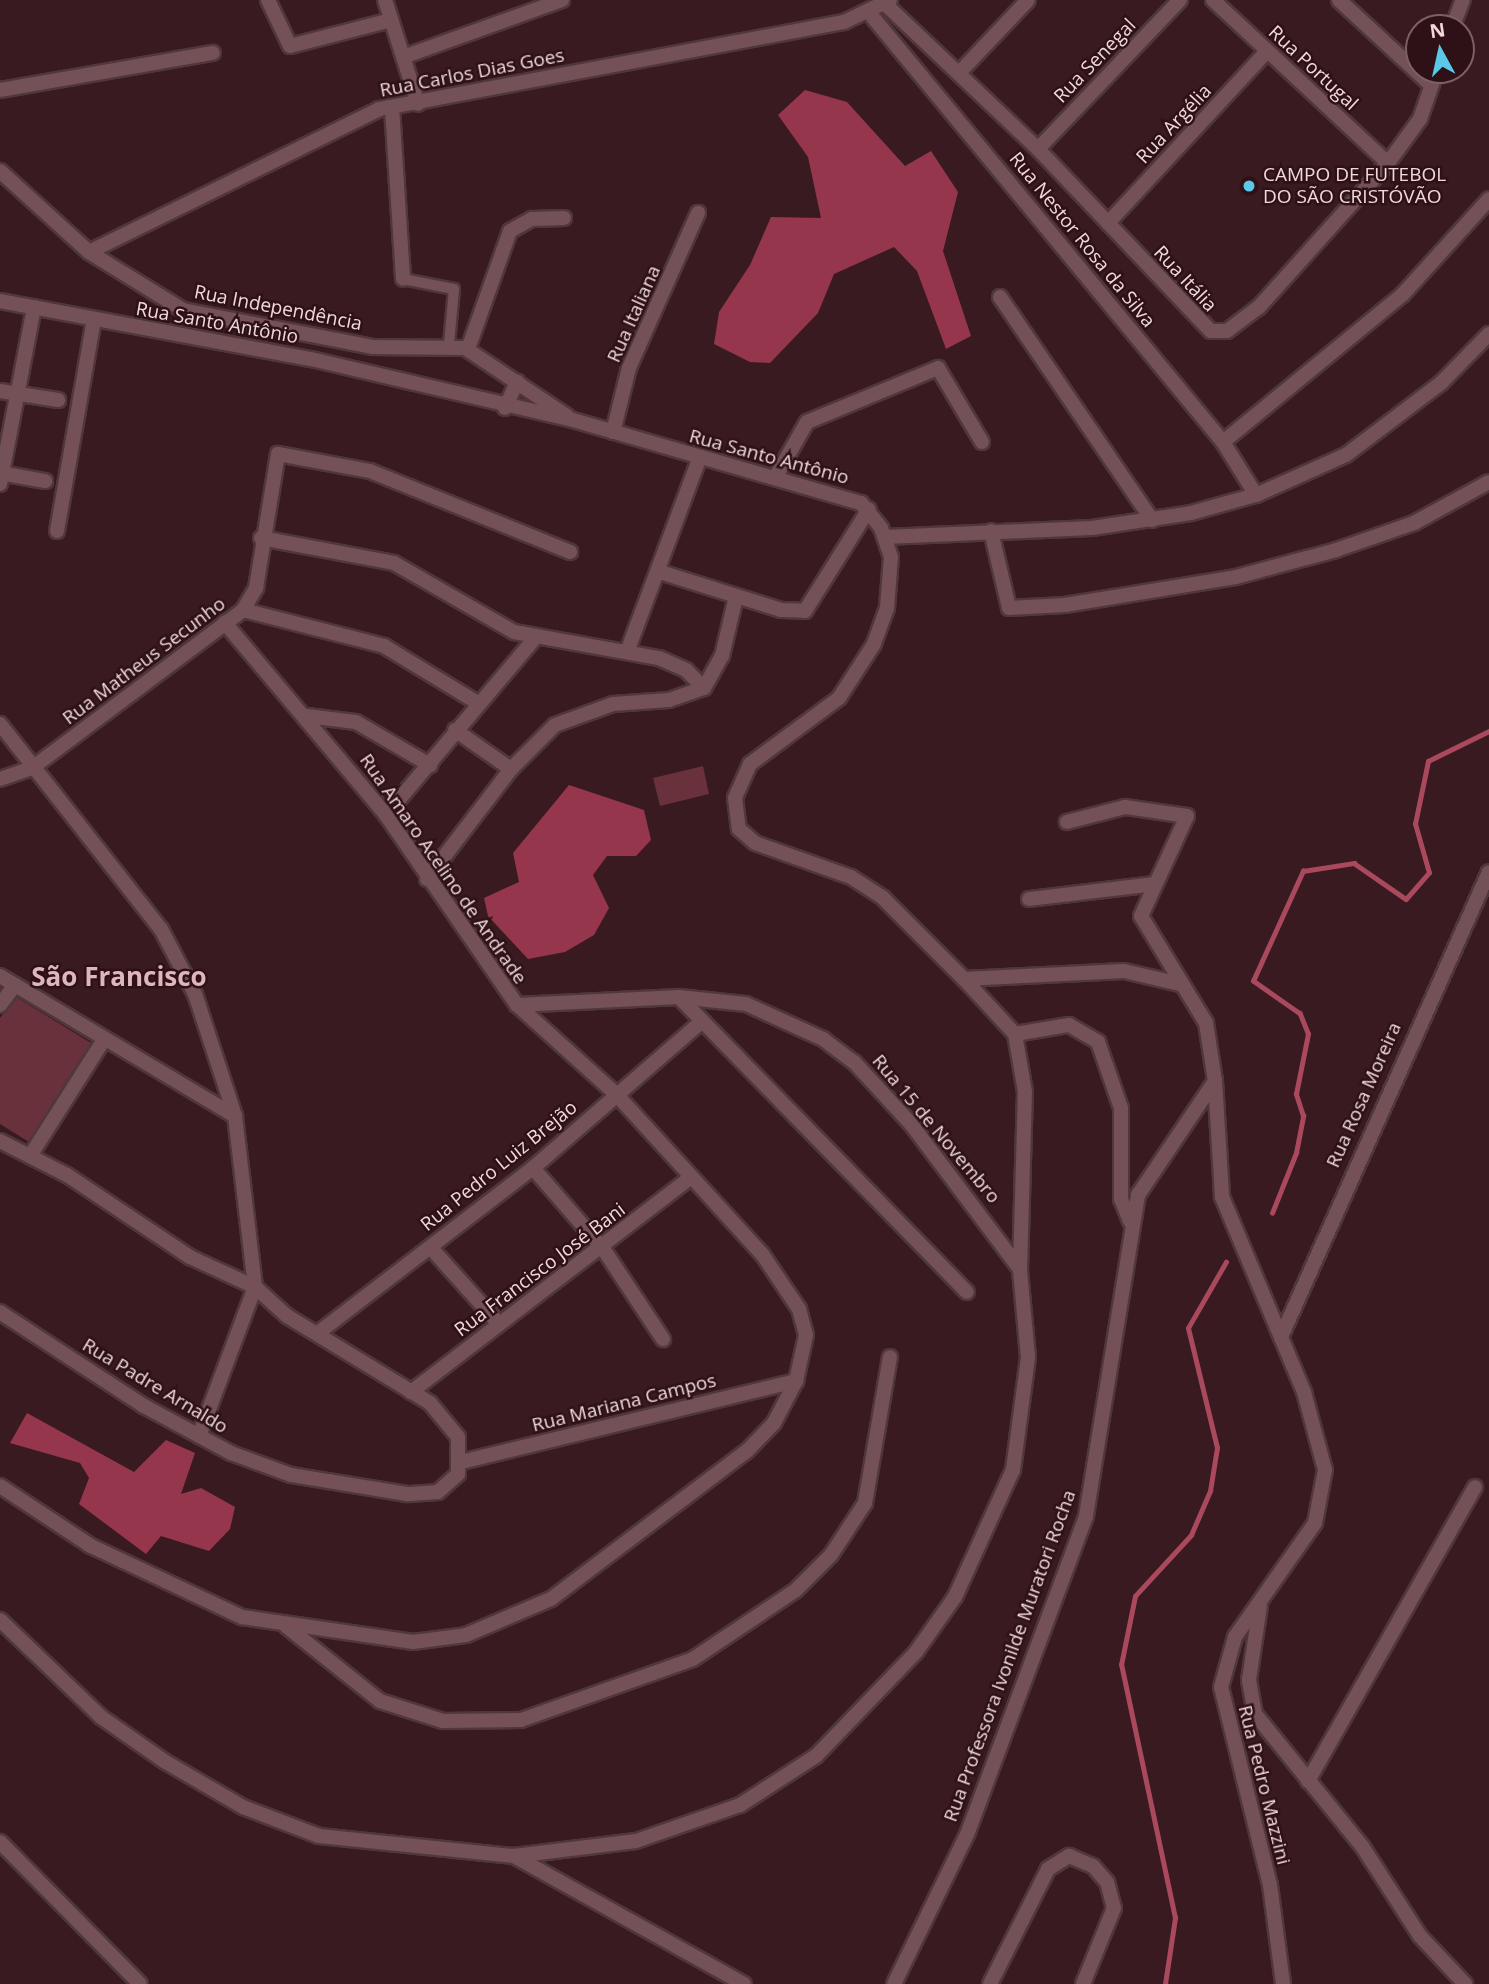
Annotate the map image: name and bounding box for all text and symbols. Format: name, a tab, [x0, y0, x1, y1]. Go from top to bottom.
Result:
street label: Rua Senegal	[1049, 14, 1141, 108]
north arrow	[1405, 14, 1475, 84]
text: N	[1428, 16, 1447, 44]
street label: Rua Portugal	[1264, 21, 1362, 115]
street label: Rua Carlos Dias Goes	[378, 44, 566, 102]
street label: Rua Argélia	[1132, 80, 1216, 168]
street label: Rua Nestor Rosa da Silva	[1004, 148, 1160, 332]
place label: CAMPO DE FUTEBOL DO SÃO CRISTÓVÃO	[1263, 164, 1446, 208]
marker: CAMPO DE FUTEBOL DO SÃO CRISTÓVÃO	[1241, 178, 1257, 194]
street label: Rua Itália	[1149, 241, 1221, 317]
street label: Rua Italiana	[602, 262, 666, 366]
street label: Rua Independência	[192, 281, 364, 335]
street label: Rua Santo Antônio	[134, 298, 300, 348]
street label: Rua Santo Antônio	[687, 425, 851, 489]
street label: Rua Matheus Secunho	[58, 592, 230, 730]
street label: Rua Amaro Acelino de Andrade	[355, 750, 531, 988]
district label: São Francisco	[31, 961, 207, 993]
street label: Rua Rosa Moreira	[1322, 1019, 1406, 1171]
street label: Rua 15 de Novembro	[867, 1050, 1005, 1208]
street label: Rua Pedro Luiz Brejão	[416, 1096, 582, 1236]
street label: Rua Francisco José Bani	[450, 1198, 630, 1342]
street label: Rua Padre Arnaldo	[78, 1334, 232, 1438]
street label: Rua Mariana Campos	[530, 1369, 718, 1437]
street label: Rua Professora Ivonilde Muratori Rocha	[939, 1487, 1081, 1825]
street label: Rua Pedro Mazzini	[1233, 1703, 1295, 1867]

